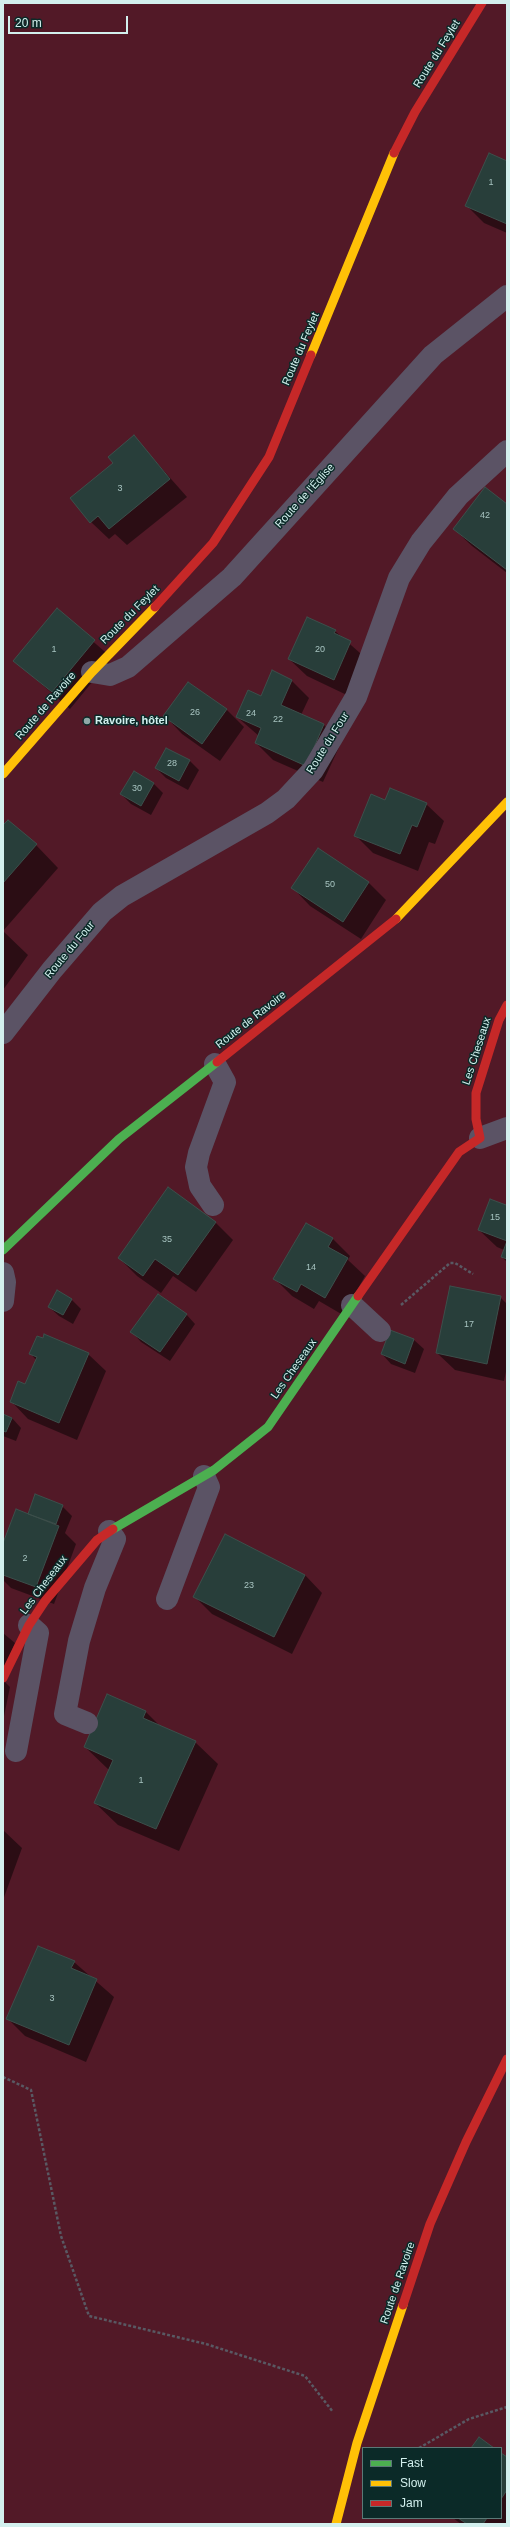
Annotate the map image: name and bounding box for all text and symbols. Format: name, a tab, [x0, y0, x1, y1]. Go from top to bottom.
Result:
scale bar	[10, 8, 130, 34]
text: 20 m	[15, 16, 42, 30]
street label: Route du Feylet	[411, 18, 463, 90]
house number: 1	[488, 178, 494, 188]
street label: Route du Feylet	[280, 311, 322, 387]
street label: Route de l'Église	[273, 461, 337, 531]
house number: 3	[117, 484, 123, 494]
house number: 42	[480, 511, 490, 521]
street label: Route du Feylet	[98, 583, 162, 647]
house number: 1	[51, 645, 57, 655]
house number: 20	[315, 645, 325, 655]
street label: Route de Ravoire	[13, 669, 79, 743]
house number: 26	[190, 708, 200, 718]
house number: 24	[246, 709, 256, 719]
street label: Route du Four	[304, 710, 352, 776]
place label: Ravoire, hôtel	[95, 714, 168, 728]
house number: 22	[273, 715, 283, 725]
marker: Ravoire, hôtel	[82, 716, 92, 726]
house number: 28	[167, 759, 177, 769]
house number: 30	[132, 784, 142, 794]
house number: 50	[325, 880, 335, 890]
street label: Route du Four	[42, 919, 98, 981]
street label: Route de Ravoire	[213, 988, 289, 1052]
street label: Les Cheseaux	[460, 1016, 494, 1086]
house number: 15	[490, 1213, 500, 1223]
house number: 35	[162, 1235, 172, 1245]
house number: 14	[306, 1263, 316, 1273]
house number: 17	[464, 1320, 474, 1330]
street label: Les Cheseaux	[268, 1336, 320, 1402]
street label: Les Cheseaux	[18, 1553, 70, 1617]
house number: 2	[22, 1554, 28, 1564]
house number: 23	[244, 1581, 254, 1591]
house number: 1	[138, 1776, 144, 1786]
house number: 3	[49, 1994, 55, 2004]
street label: Route de Ravoire	[378, 2240, 418, 2326]
legend	[362, 2447, 502, 2519]
text: Fast	[400, 2456, 423, 2470]
text: Slow	[400, 2476, 426, 2490]
text: Jam	[400, 2496, 423, 2510]

